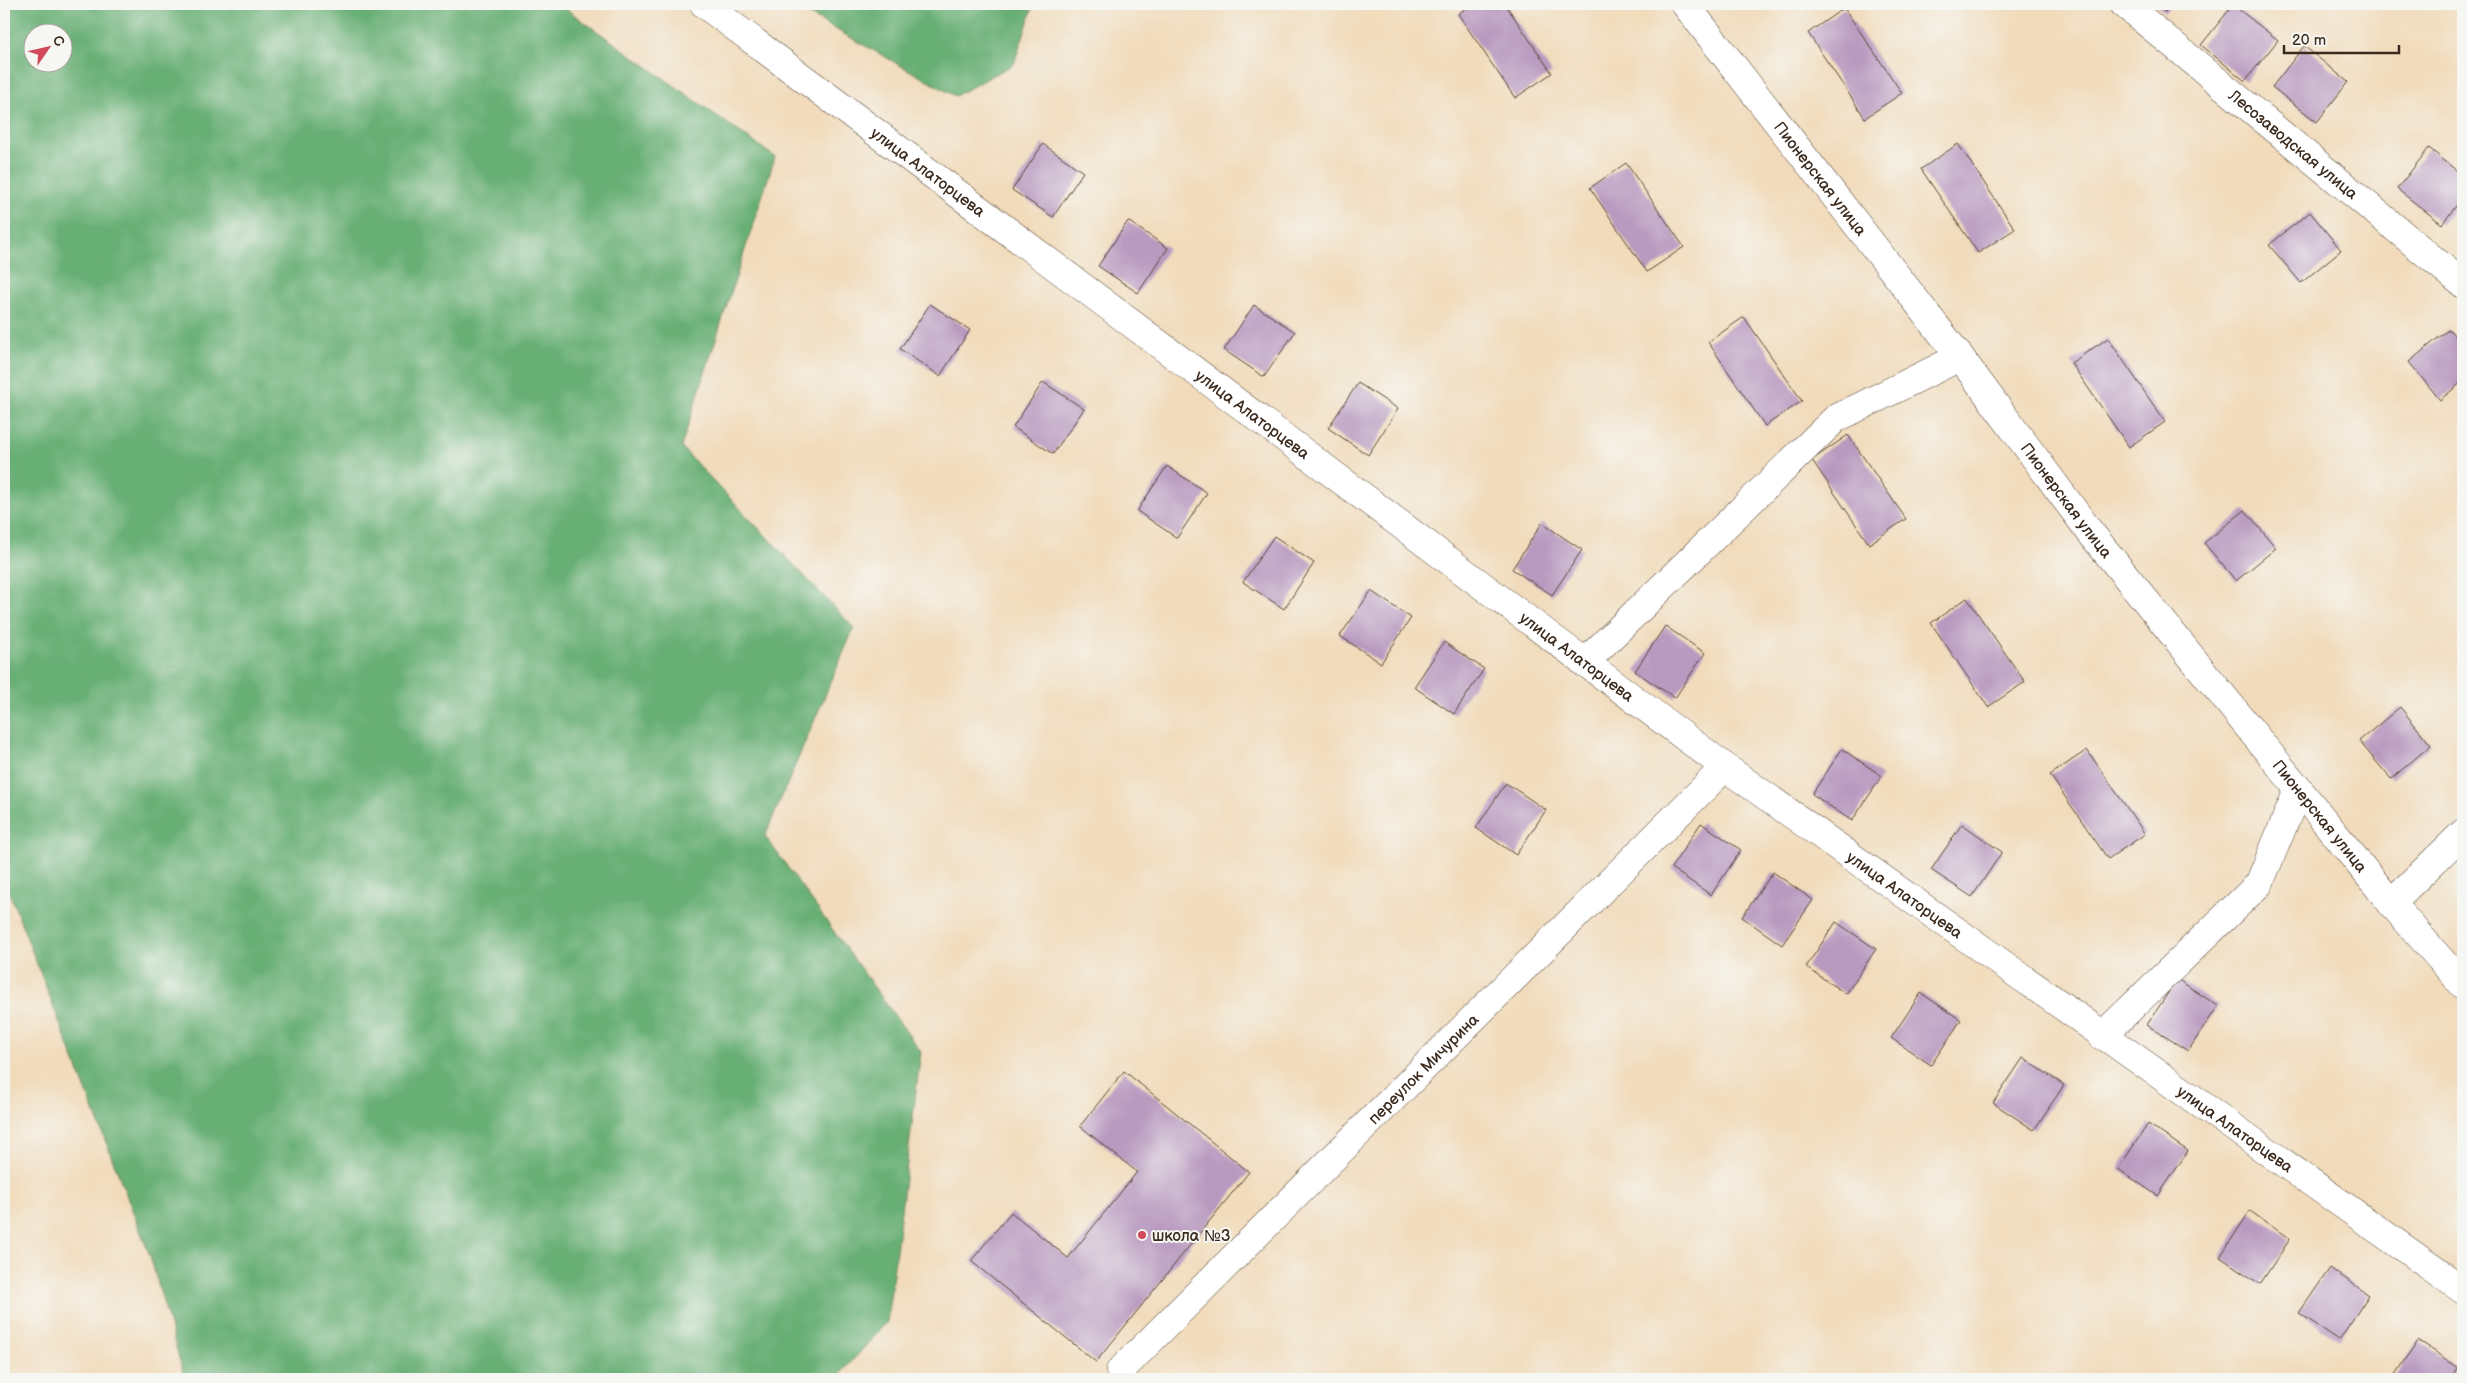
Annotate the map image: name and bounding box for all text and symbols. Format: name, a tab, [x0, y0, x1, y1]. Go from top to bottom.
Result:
north arrow	[22, 22, 72, 72]
scale bar	[2284, 22, 2400, 54]
text: 20 m	[2292, 31, 2326, 50]
text: С	[49, 32, 68, 50]
street label: Лесозаводская улица	[2224, 86, 2361, 204]
street label: Пионерская улица	[1769, 118, 1870, 241]
street label: улица Алаторцева	[867, 124, 989, 222]
street label: улица Алаторцева	[1191, 366, 1313, 464]
street label: Пионерская улица	[2016, 440, 2116, 563]
street label: улица Алаторцева	[1515, 609, 1637, 707]
street label: Пионерская улица	[2268, 757, 2371, 877]
street label: улица Алаторцева	[1842, 848, 1966, 944]
street label: переулок Мичурина	[1365, 1010, 1484, 1129]
street label: улица Алаторцева	[2173, 1082, 2296, 1178]
place label: школа №3	[1152, 1227, 1231, 1246]
marker: школа №3	[1136, 1229, 1148, 1241]

